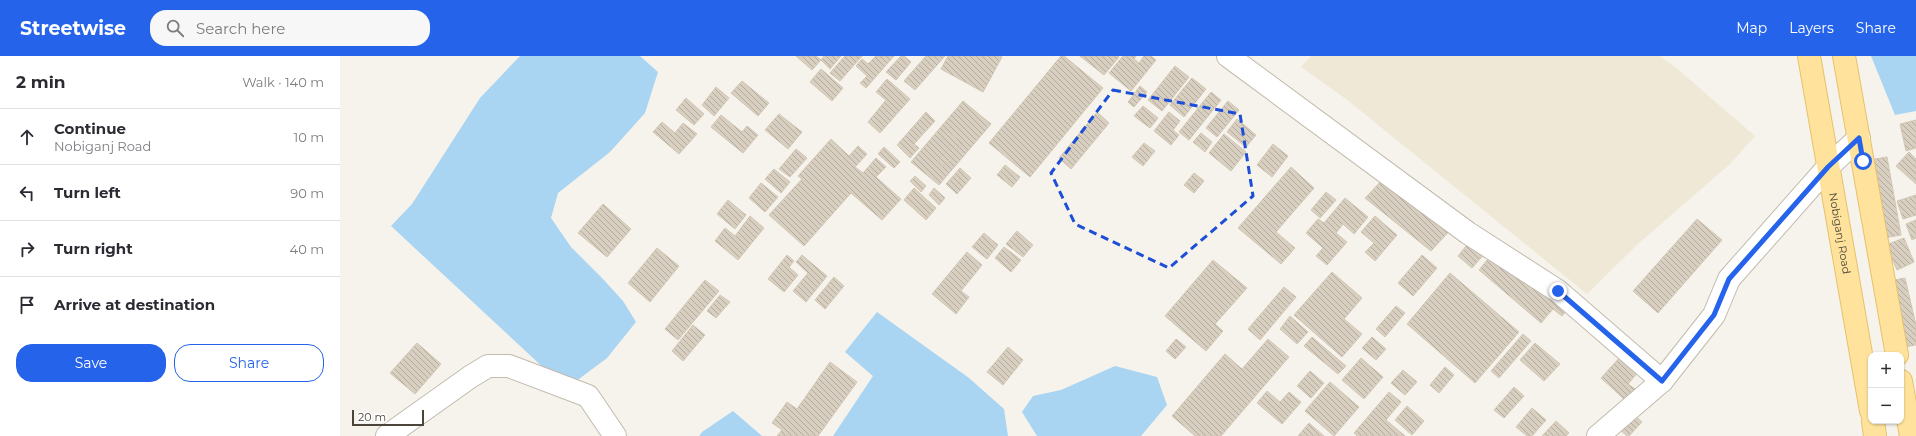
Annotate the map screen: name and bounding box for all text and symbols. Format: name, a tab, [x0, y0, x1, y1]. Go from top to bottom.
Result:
search box	[150, 10, 430, 46]
text: Streetwise	[20, 17, 126, 40]
icon: search	[164, 17, 186, 39]
text: Search here	[196, 19, 285, 38]
text: Map	[1736, 19, 1767, 37]
text: Layers	[1789, 19, 1834, 37]
text: Share	[1856, 19, 1896, 37]
text: 2 min	[16, 72, 66, 92]
text: Walk · 140 m	[242, 74, 324, 90]
text: Continue	[54, 119, 126, 138]
icon: ahead	[16, 126, 38, 148]
text: 10 m	[294, 129, 324, 145]
text: Nobiganj Road	[54, 138, 151, 154]
route start	[1854, 152, 1872, 170]
icon: left	[16, 182, 38, 204]
text: Turn left	[54, 183, 121, 202]
text: 90 m	[290, 185, 324, 201]
street label: Nobiganj Road	[1826, 191, 1854, 275]
icon: right	[16, 238, 38, 260]
text: Turn right	[54, 239, 133, 258]
text: 40 m	[290, 241, 324, 257]
route end	[1549, 282, 1567, 300]
icon: arrive	[16, 294, 38, 316]
text: Arrive at destination	[54, 295, 215, 314]
button: Save	[16, 344, 166, 382]
button: Share	[174, 344, 324, 382]
map controls	[1868, 352, 1904, 424]
button: +	[1868, 352, 1904, 388]
button: −	[1868, 388, 1904, 424]
scale bar	[352, 408, 424, 427]
text: 20 m	[358, 410, 386, 424]

